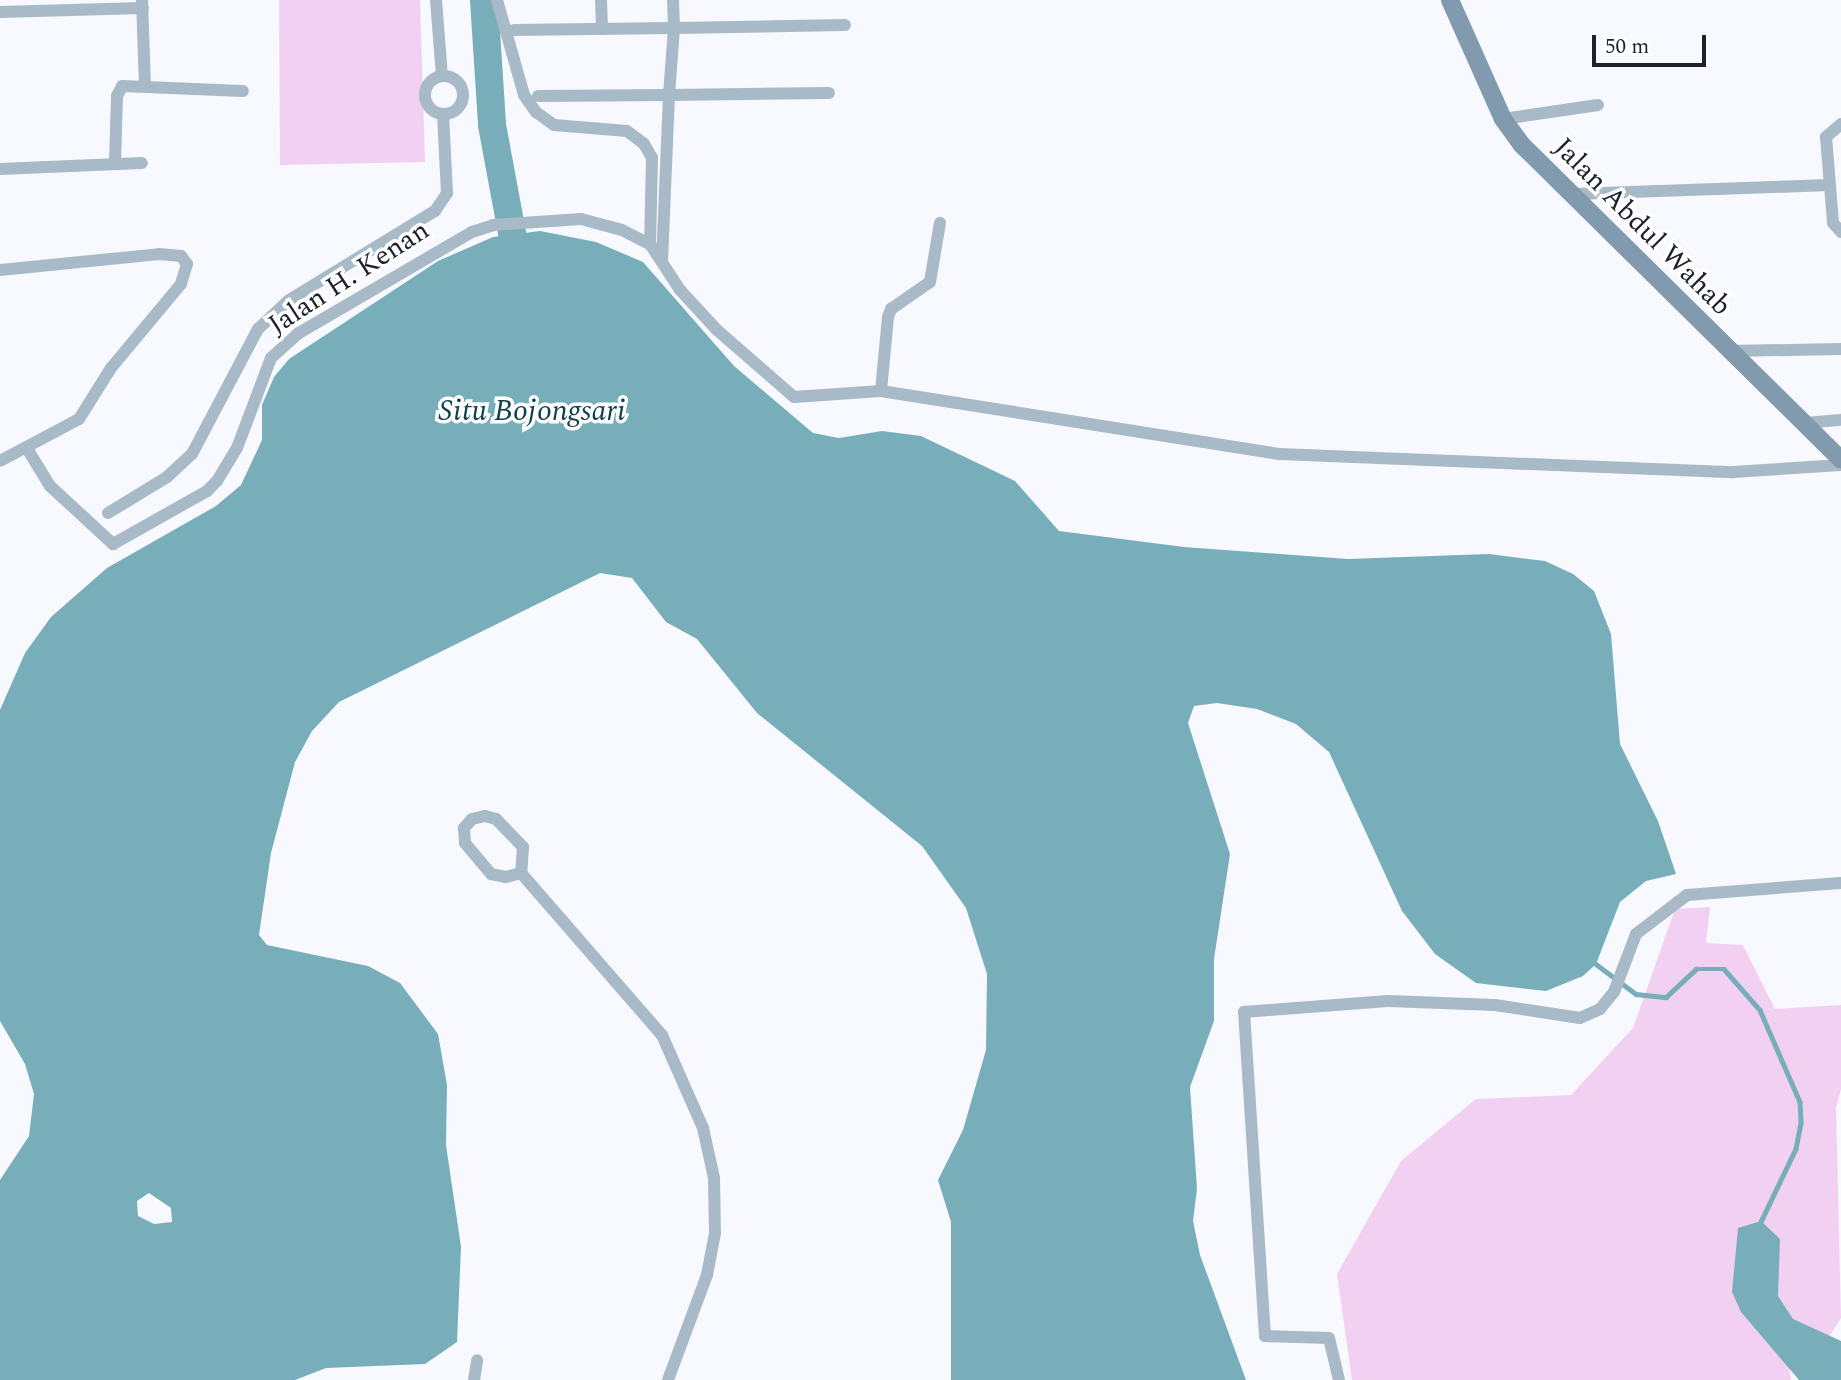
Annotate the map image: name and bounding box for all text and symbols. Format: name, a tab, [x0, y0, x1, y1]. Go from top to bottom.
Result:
scale bar	[1596, 21, 1710, 65]
text: 50 m	[1605, 31, 1649, 63]
street label: Jalan Abdul Wahab	[1546, 131, 1738, 323]
street label: Jalan H. Kenan	[262, 214, 436, 342]
water label: Situ Bojongsari	[438, 393, 626, 429]

